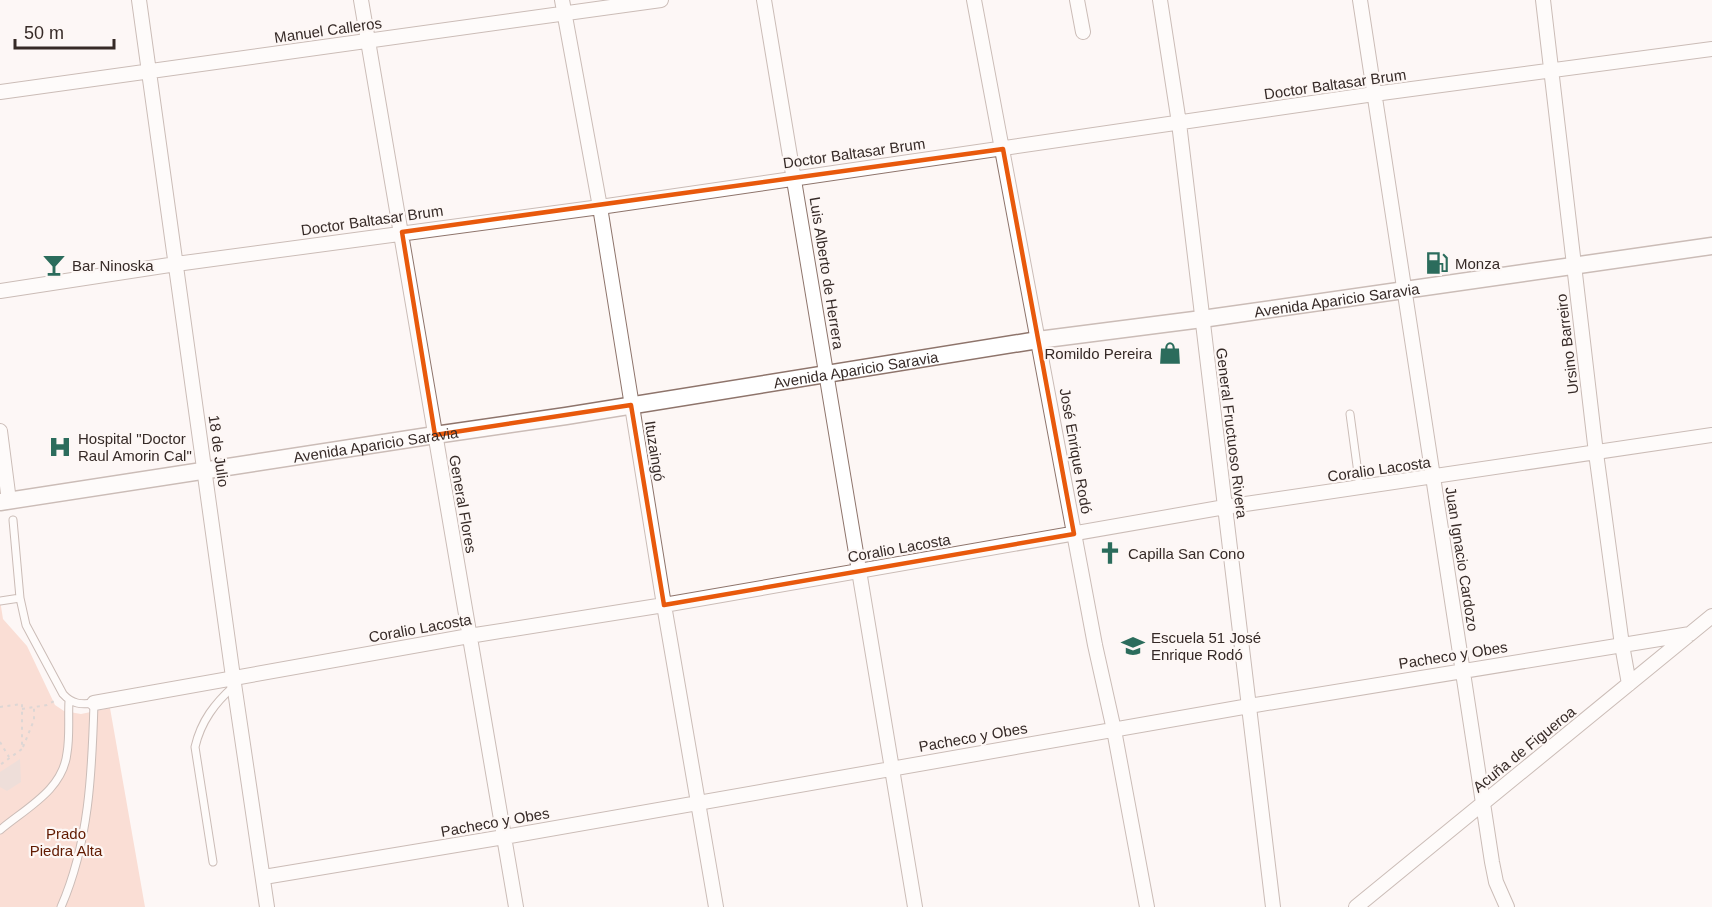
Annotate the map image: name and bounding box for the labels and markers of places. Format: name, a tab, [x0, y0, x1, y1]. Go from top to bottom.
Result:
fuel station icon: Monza	[1424, 250, 1450, 276]
bar icon: Bar Ninoska	[41, 252, 67, 278]
place label: Monza	[1455, 255, 1501, 272]
place label: Bar Ninoska	[72, 257, 154, 274]
shop icon: Romildo Pereira	[1157, 340, 1183, 366]
place label: Romildo Pereira	[1044, 345, 1153, 362]
place label: Hospital "Doctor Raul Amorin Cal"	[78, 430, 192, 464]
hospital icon: Hospital "Doctor Raul Amorin Cal"	[47, 434, 73, 460]
church icon: Capilla San Cono	[1097, 540, 1123, 566]
place label: Capilla San Cono	[1128, 545, 1245, 562]
place label: Escuela 51 José Enrique Rodó	[1151, 629, 1261, 663]
school or university icon: Escuela 51 José Enrique Rodó	[1120, 633, 1146, 659]

